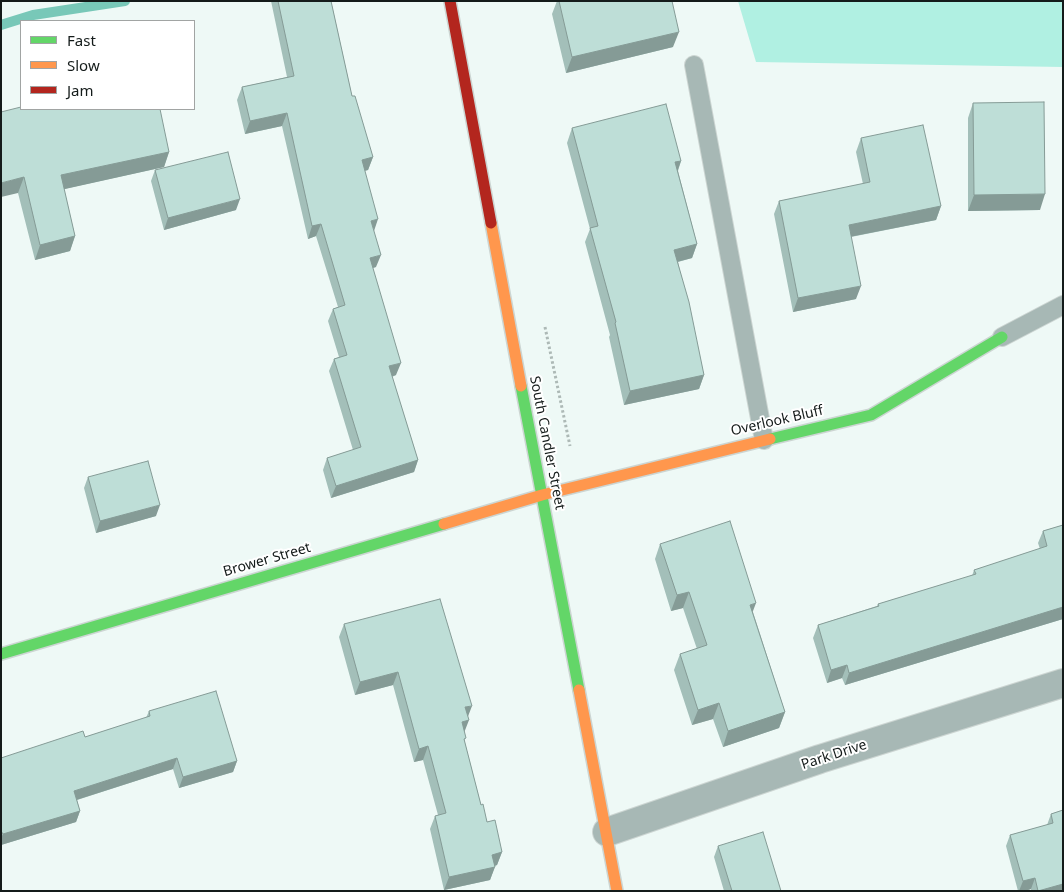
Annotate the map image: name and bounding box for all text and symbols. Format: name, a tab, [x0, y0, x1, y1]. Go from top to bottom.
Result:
legend	[20, 20, 195, 110]
text: Fast	[67, 30, 96, 50]
text: Slow	[67, 55, 100, 75]
text: Jam	[67, 80, 94, 100]
street label: South Candler Street	[526, 375, 568, 511]
street label: Overlook Bluff	[729, 402, 825, 440]
street label: Brower Street	[221, 539, 313, 581]
street label: Park Drive	[799, 737, 869, 773]

